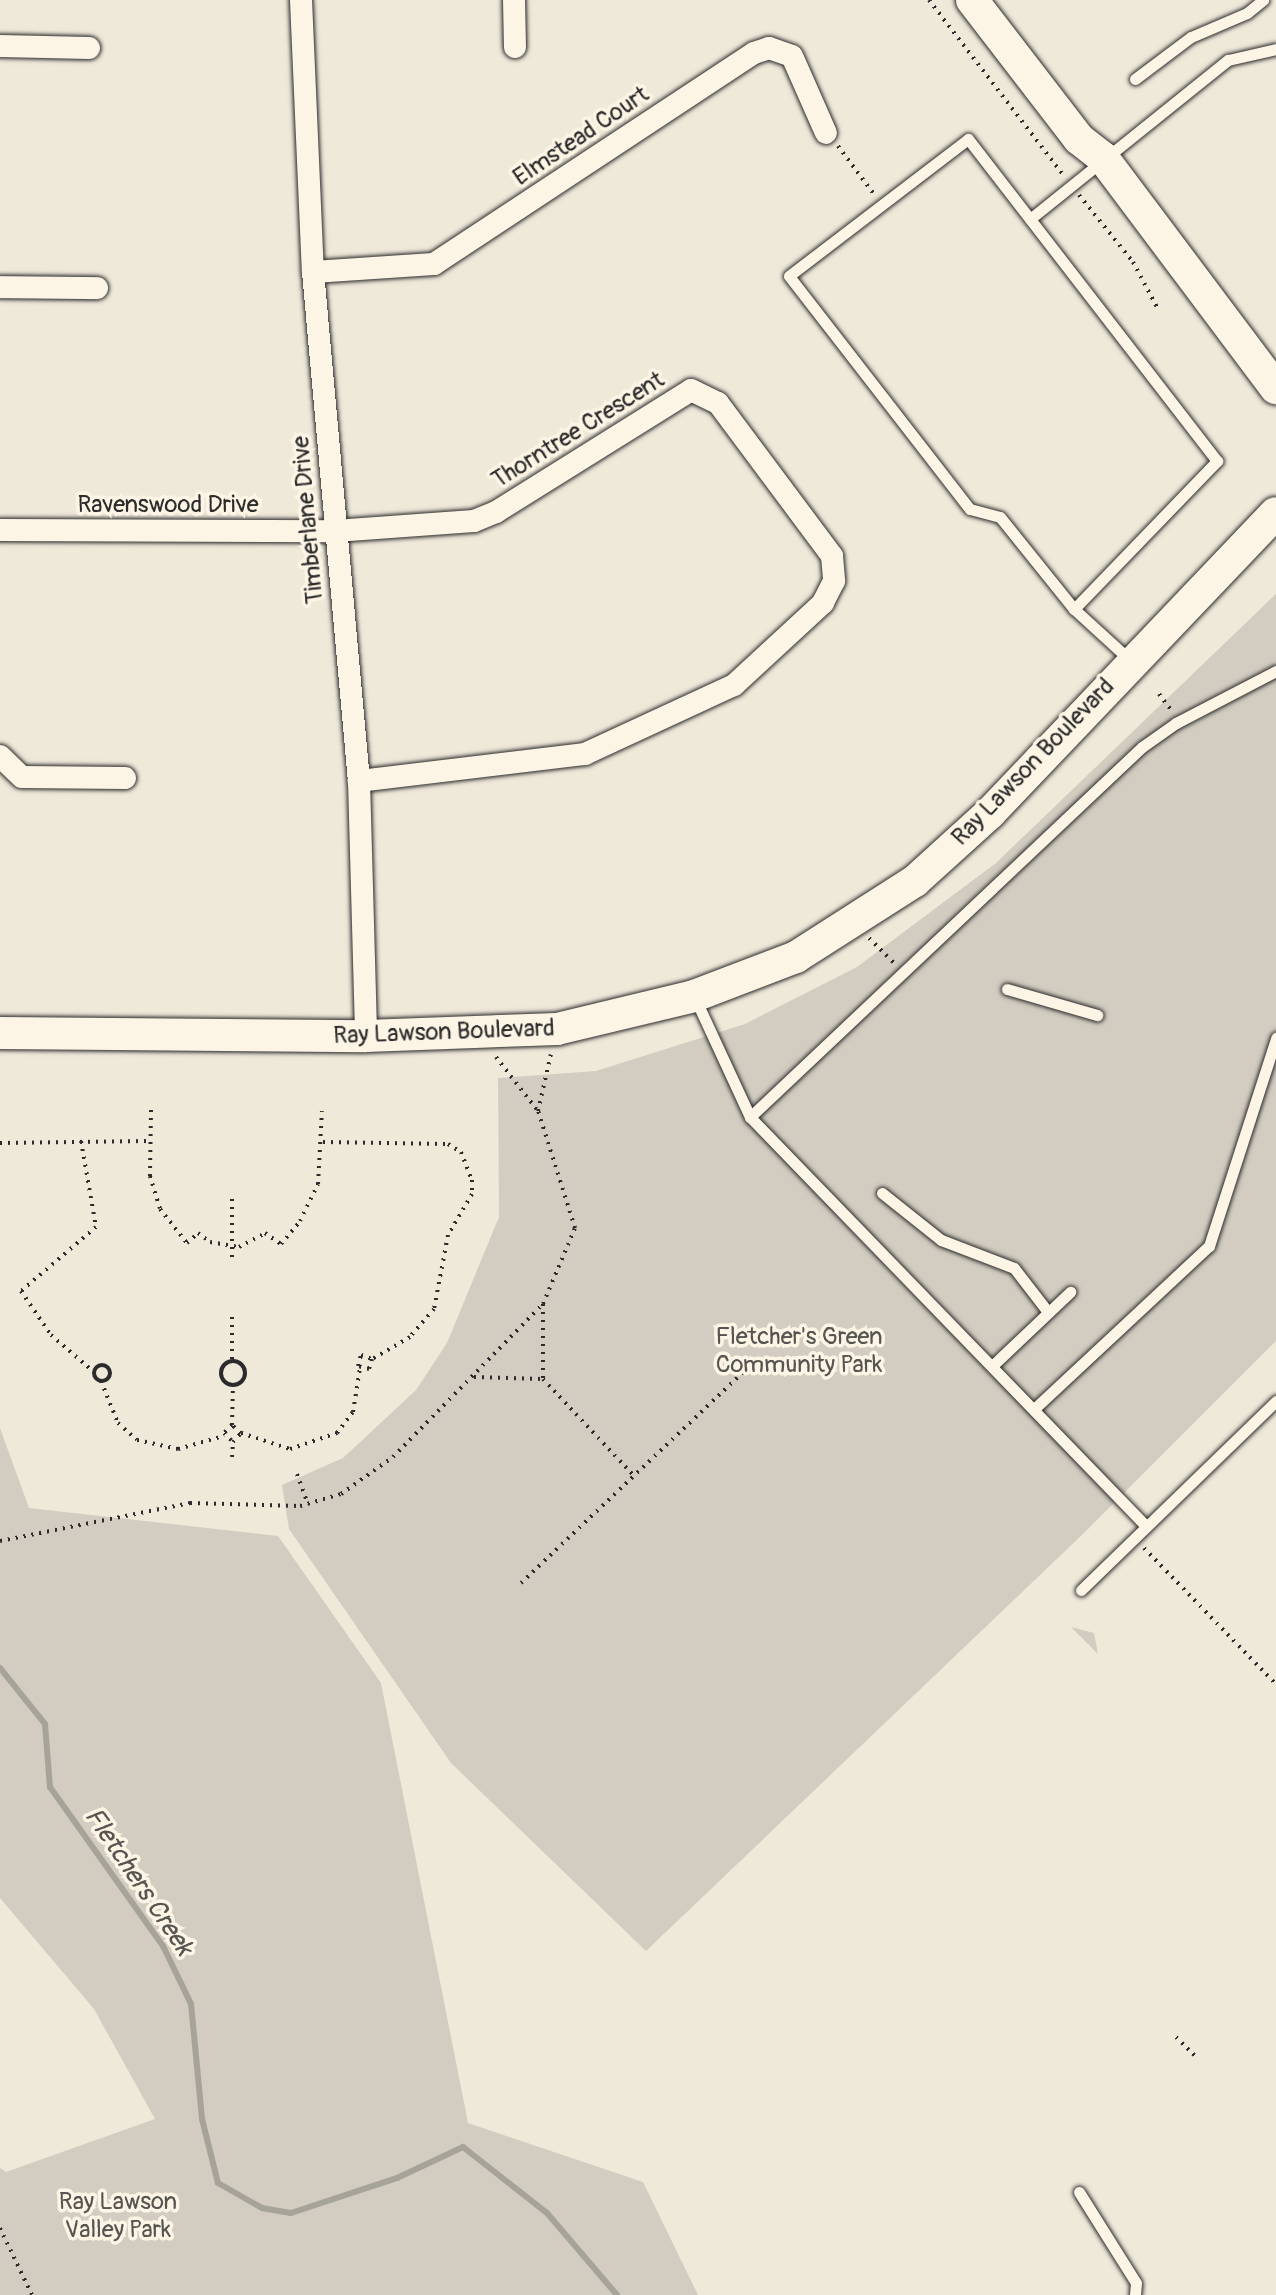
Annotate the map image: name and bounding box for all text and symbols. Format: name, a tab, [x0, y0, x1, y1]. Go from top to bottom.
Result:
street label: Elmstead Court	[508, 80, 654, 192]
street label: Thorntree Crescent	[486, 365, 670, 495]
street label: Timberlane Drive	[286, 435, 330, 605]
street label: Ravenswood Drive	[77, 491, 259, 519]
street label: Ray Lawson Boulevard	[946, 672, 1120, 852]
street label: Ray Lawson Boulevard	[333, 1014, 555, 1050]
park label: Fletcher's Green Community Park	[716, 1323, 882, 1379]
water label: Fletchers Creek	[77, 1802, 199, 1962]
park label: Ray Lawson Valley Park	[59, 2188, 177, 2244]

